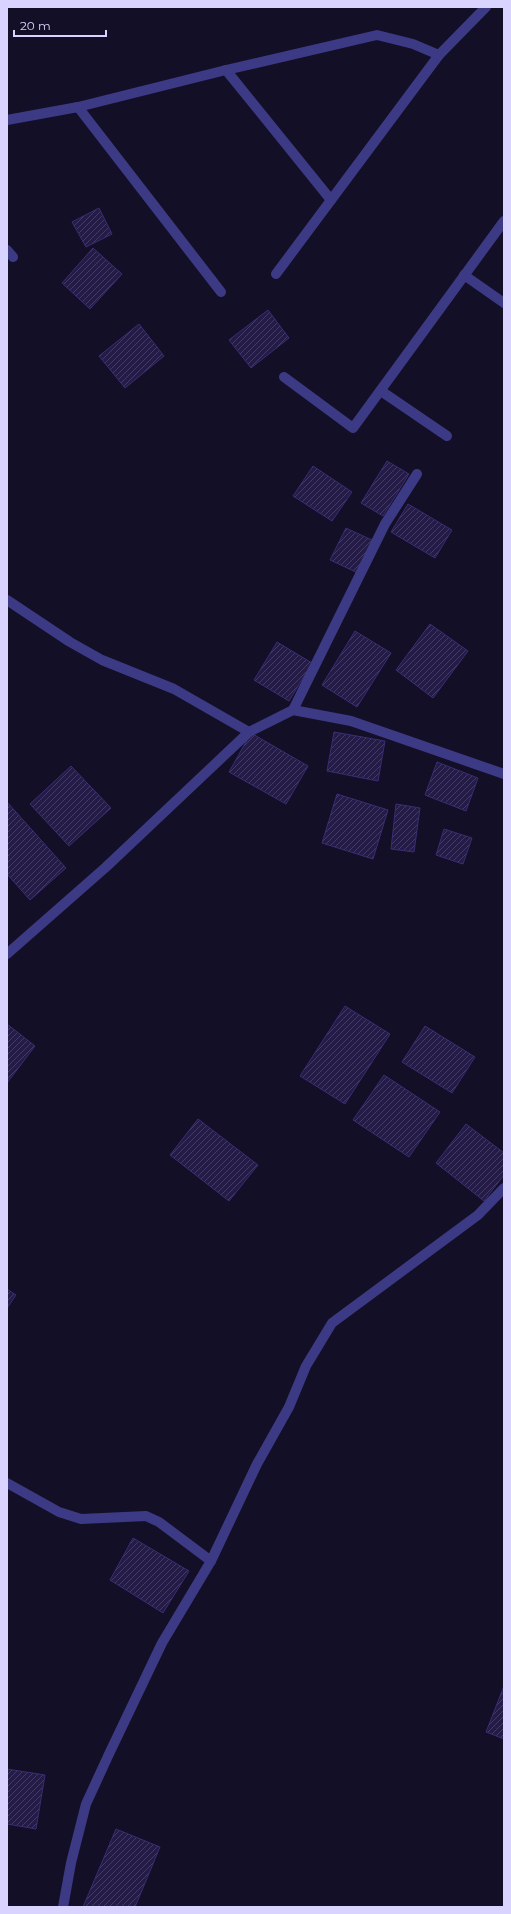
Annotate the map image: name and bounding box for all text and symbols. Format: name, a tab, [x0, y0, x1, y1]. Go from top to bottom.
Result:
scale bar	[14, 12, 106, 38]
text: 20 m	[20, 18, 51, 33]

